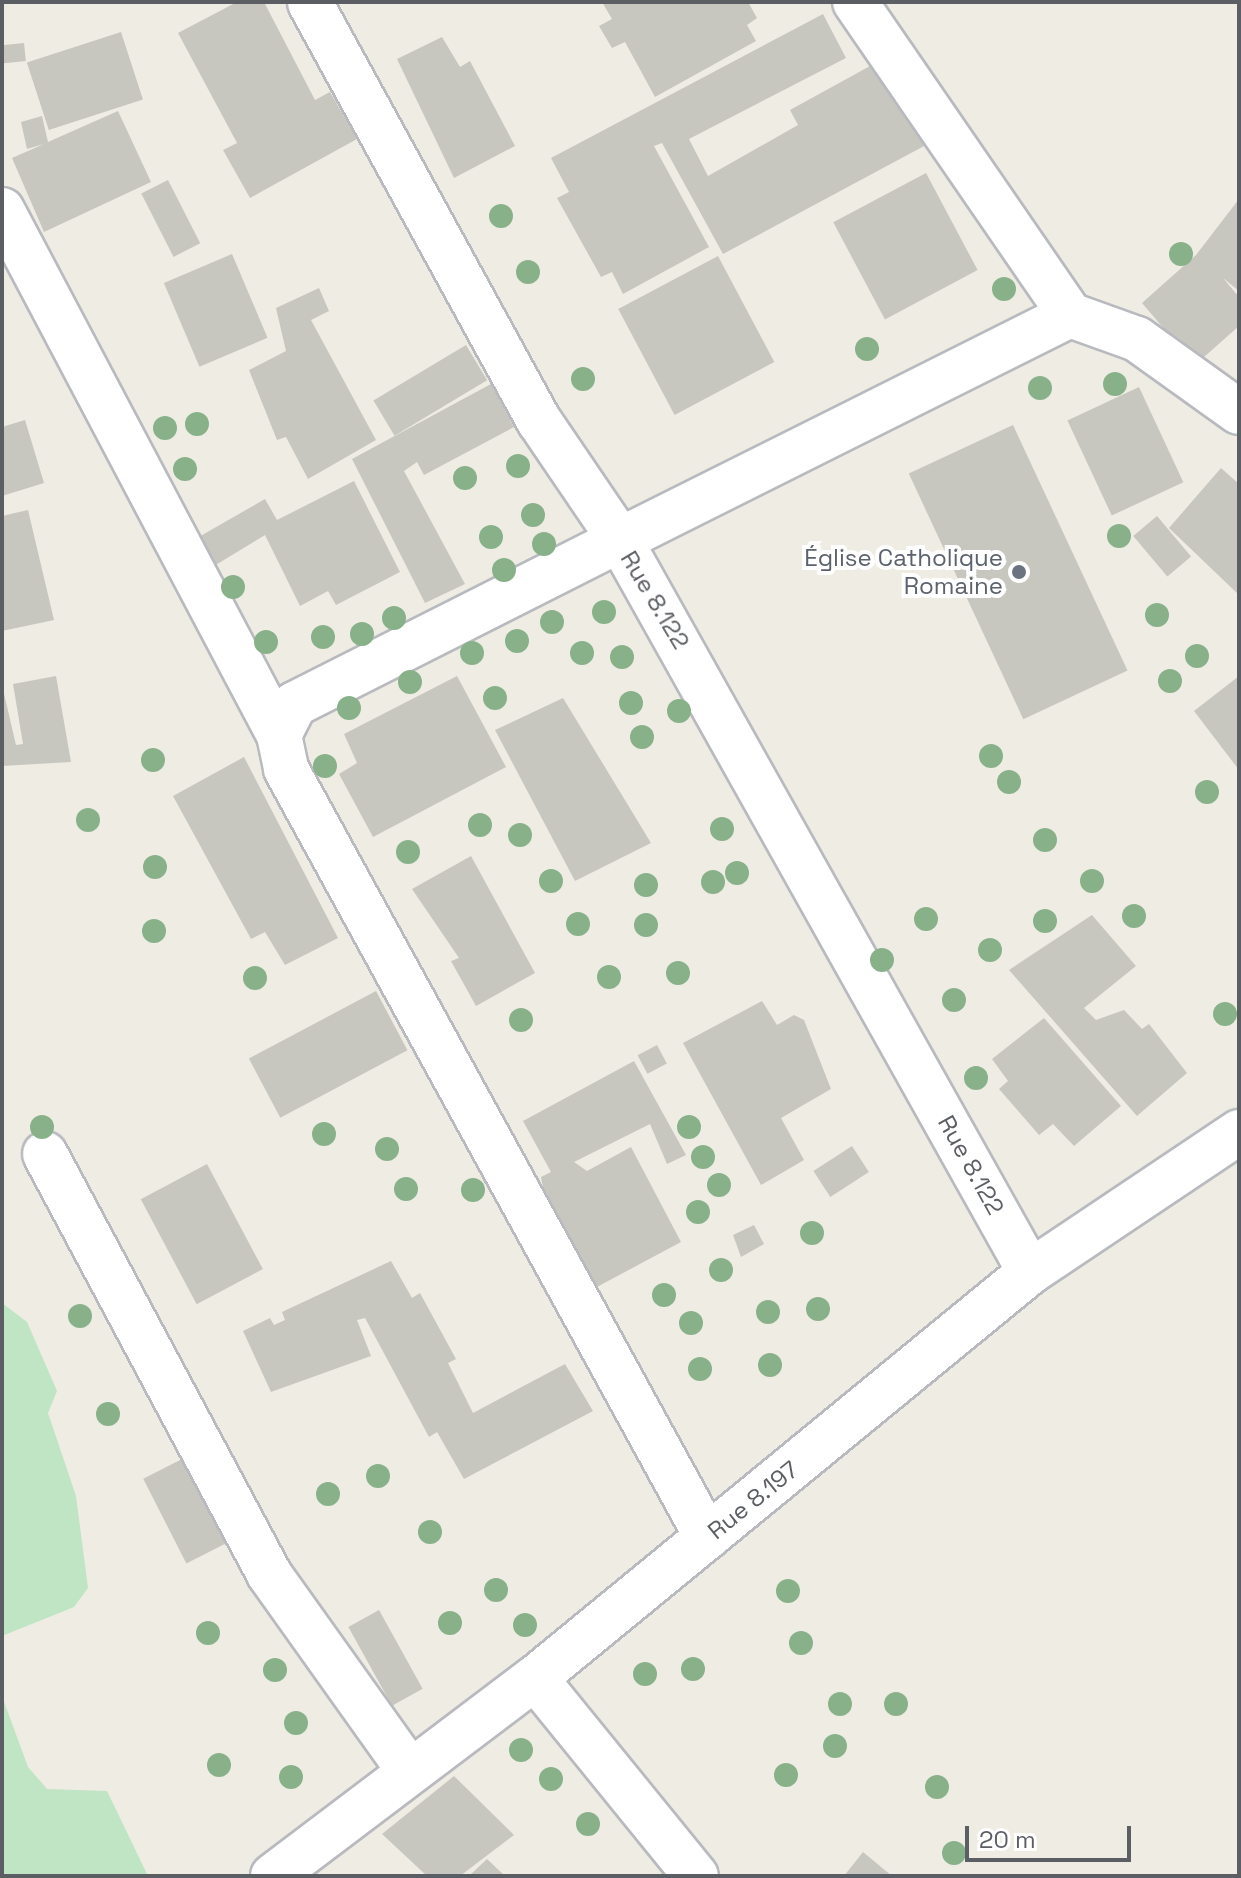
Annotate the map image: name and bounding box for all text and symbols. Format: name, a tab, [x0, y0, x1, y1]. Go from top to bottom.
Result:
place label: Église Catholique Romaine	[804, 544, 1003, 600]
street label: Rue 8.122	[615, 546, 695, 654]
marker: Église Catholique Romaine	[1010, 563, 1028, 581]
street label: Rue 8.122	[932, 1110, 1010, 1220]
street label: Rue 8.197	[702, 1455, 804, 1545]
scale bar	[969, 1810, 1135, 1860]
text: 20 m	[979, 1824, 1036, 1855]

